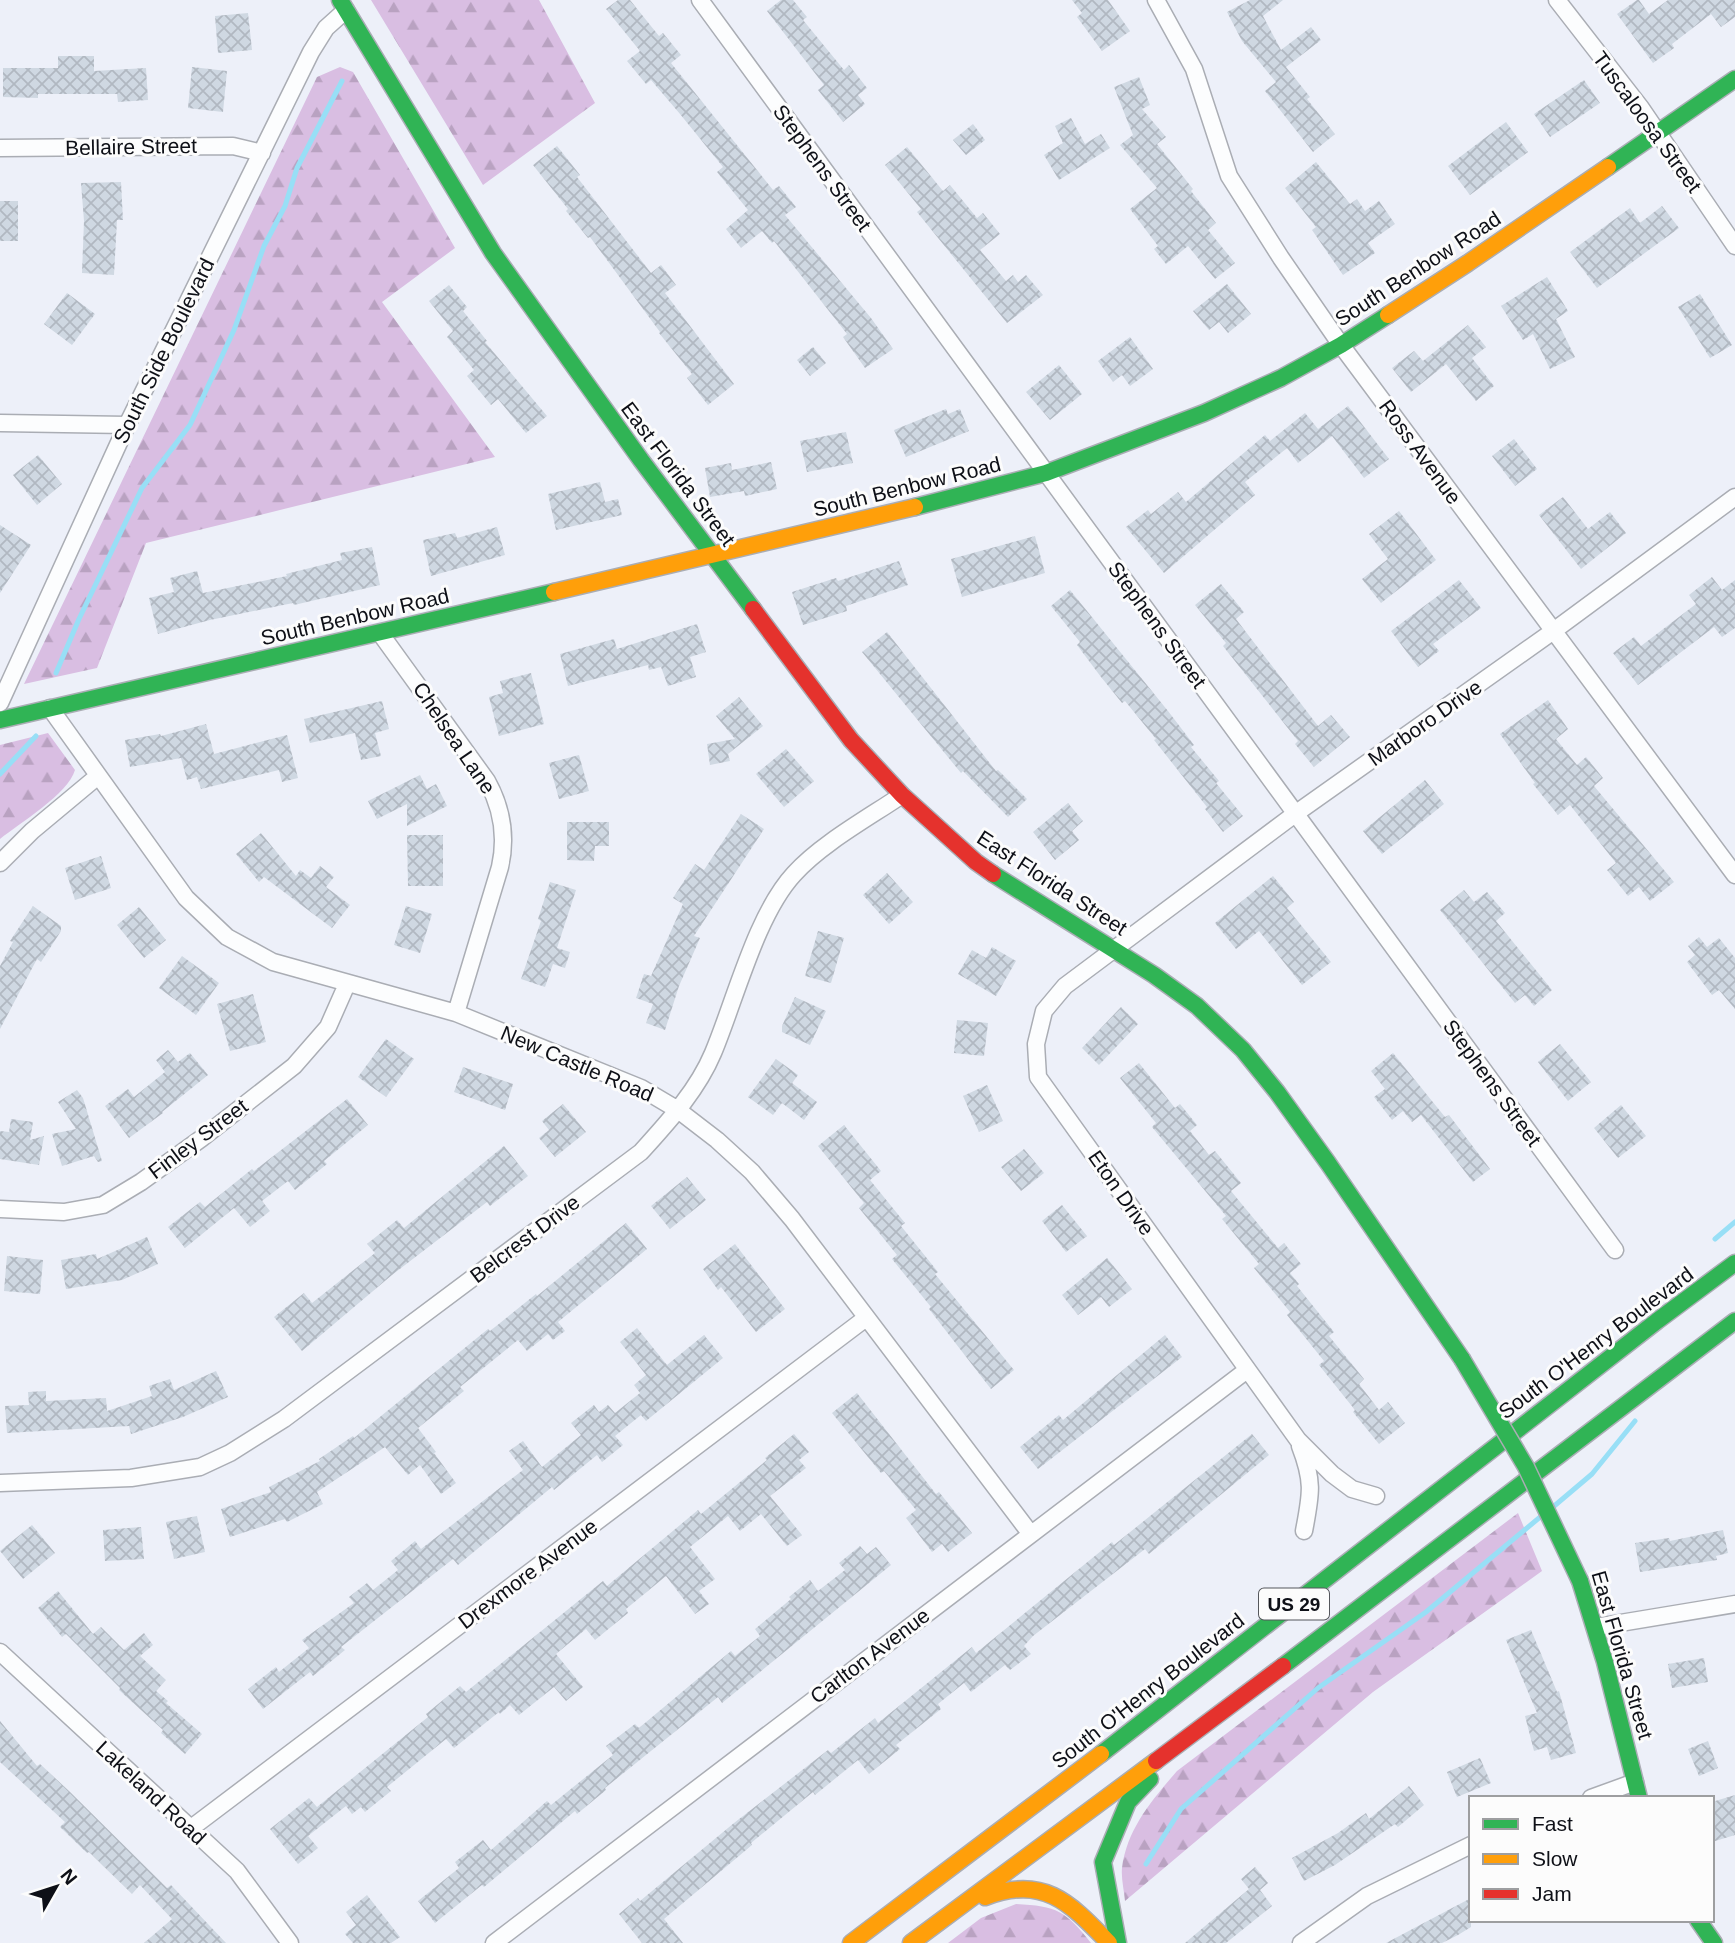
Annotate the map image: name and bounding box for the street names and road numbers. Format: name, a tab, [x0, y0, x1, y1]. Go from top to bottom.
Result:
street label: Tuscaloosa Street	[1589, 47, 1706, 197]
street label: Stephens Street	[769, 100, 876, 236]
street label: Bellaire Street	[65, 134, 197, 159]
street label: South Benbow Road	[1331, 206, 1505, 331]
street label: South Side Boulevard	[109, 254, 218, 447]
street label: Ross Avenue	[1375, 395, 1466, 508]
street label: East Florida Street	[617, 397, 740, 550]
street label: South Benbow Road	[811, 452, 1003, 521]
street label: Stephens Street	[1104, 557, 1211, 693]
street label: South Benbow Road	[258, 584, 451, 649]
street label: Marboro Drive	[1364, 675, 1486, 770]
street label: Chelsea Lane	[409, 678, 500, 798]
street label: East Florida Street	[973, 826, 1132, 940]
street label: Stephens Street	[1439, 1015, 1546, 1151]
street label: New Castle Road	[497, 1021, 657, 1106]
street label: Finley Street	[144, 1094, 252, 1183]
street label: Eton Drive	[1084, 1146, 1159, 1239]
street label: Belcrest Drive	[466, 1190, 584, 1287]
street label: South O'Henry Boulevard	[1494, 1262, 1697, 1423]
street label: Drexmore Avenue	[454, 1514, 602, 1633]
street label: East Florida Street	[1587, 1568, 1658, 1742]
road number: US 29	[1259, 1588, 1329, 1620]
street label: Carlton Avenue	[806, 1603, 934, 1708]
street label: South O'Henry Boulevard	[1047, 1608, 1248, 1773]
street label: Lakeland Road	[92, 1736, 211, 1849]

